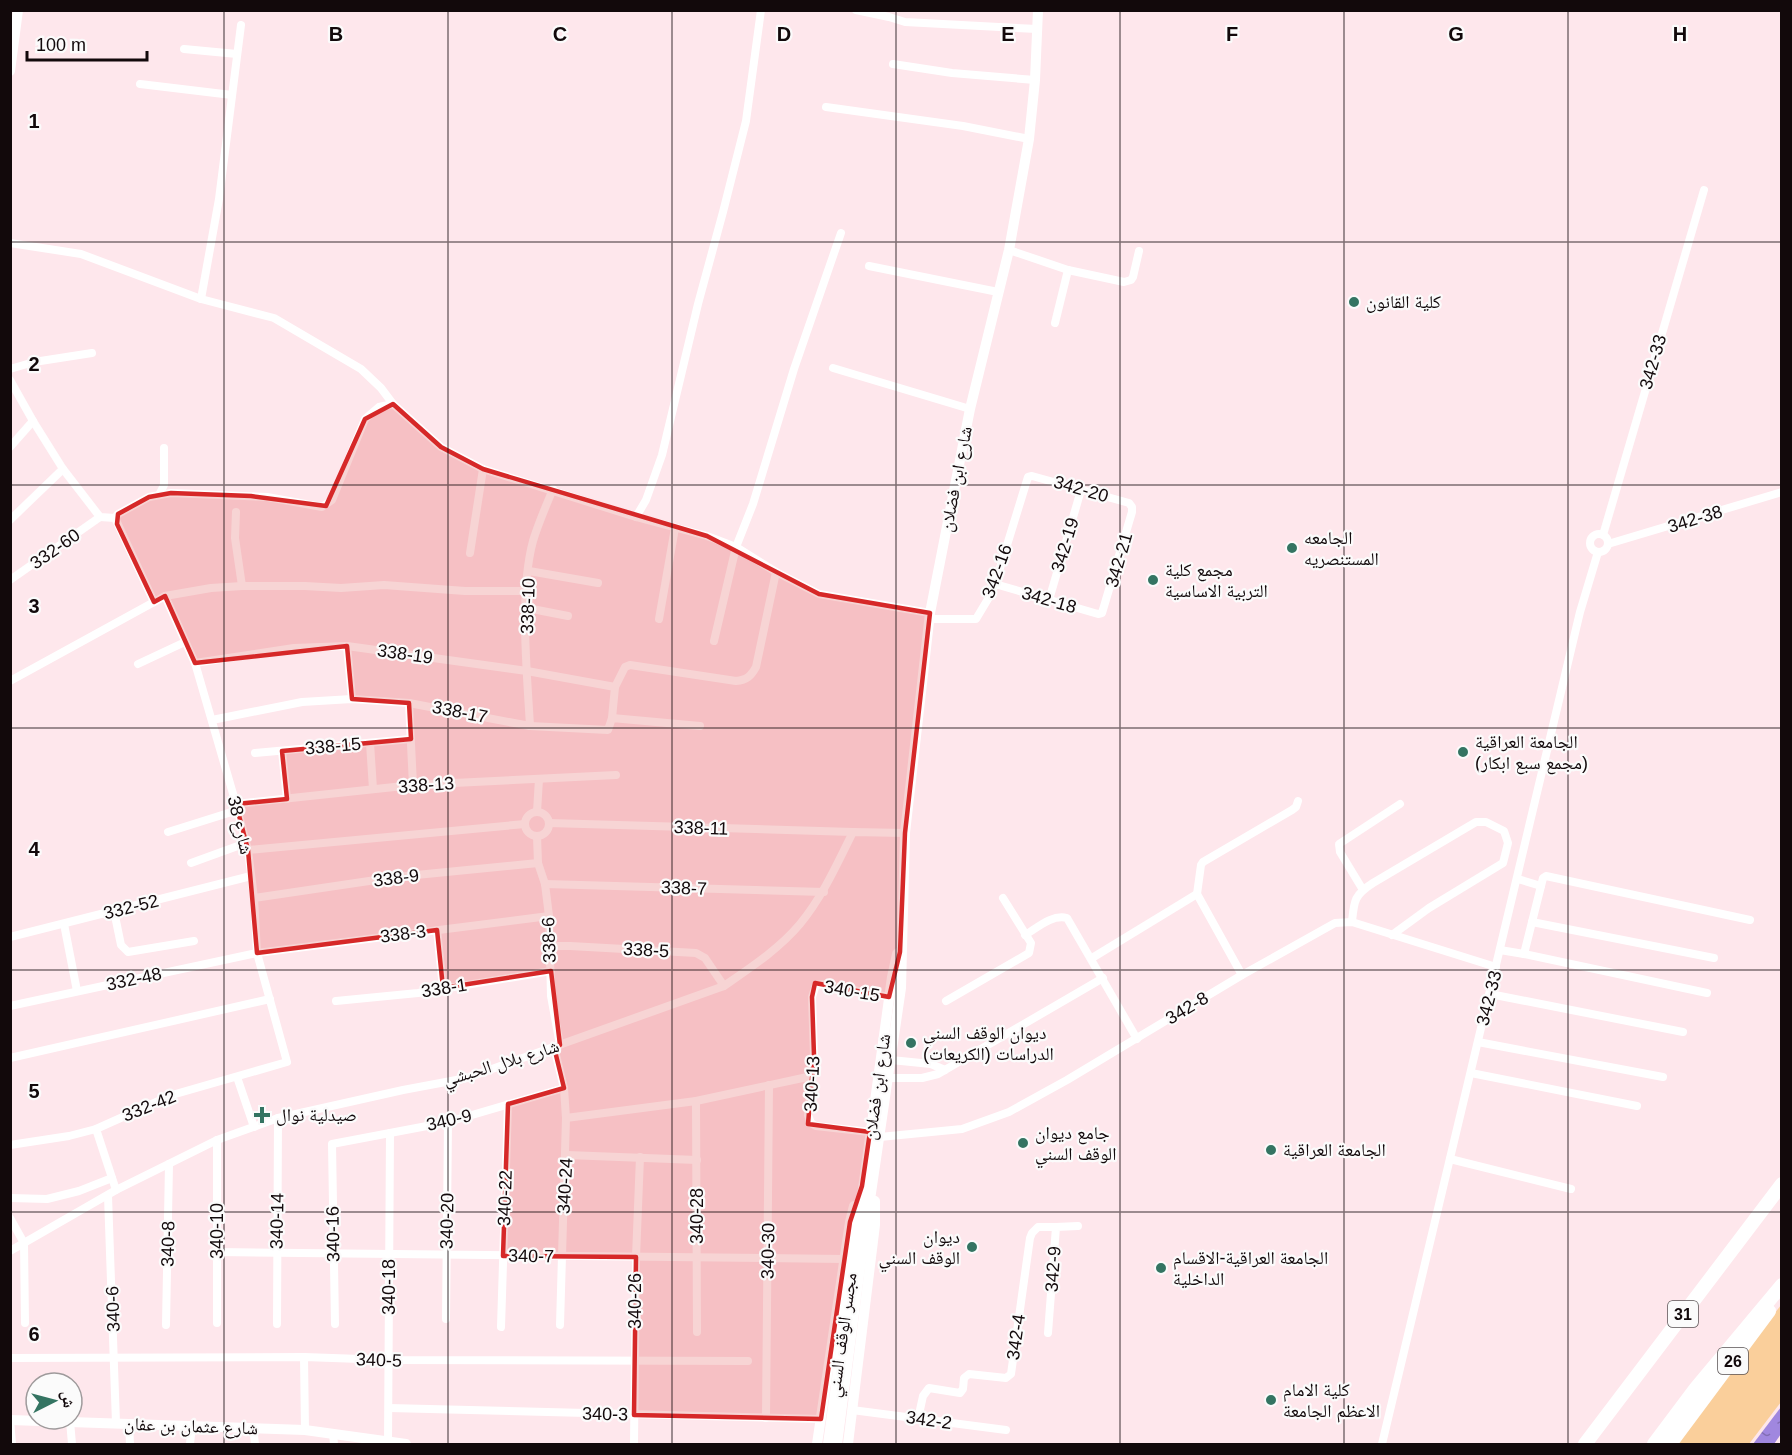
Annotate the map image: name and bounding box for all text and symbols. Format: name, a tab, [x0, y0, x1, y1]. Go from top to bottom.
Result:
text: B	[329, 23, 343, 45]
text: C	[553, 23, 567, 45]
text: D	[777, 23, 791, 45]
text: E	[1001, 23, 1015, 45]
text: F	[1226, 23, 1238, 45]
text: G	[1448, 23, 1464, 45]
text: H	[1673, 23, 1687, 45]
scale bar	[27, 24, 147, 62]
text: 100 m	[36, 35, 86, 55]
text: 1	[28, 110, 40, 132]
place label: كلية القانون	[1366, 292, 1442, 313]
marker: كلية القانون	[1347, 295, 1361, 309]
street label: 342-33	[1636, 332, 1670, 392]
text: 2	[28, 353, 40, 375]
street label: شارع ابن فضلان	[936, 425, 977, 534]
street label: 342-20	[1051, 472, 1111, 506]
street label: 342-38	[1665, 501, 1725, 537]
street label: 342-19	[1047, 515, 1083, 575]
street label: 332-60	[26, 525, 84, 573]
place label: الجامعه المستنصريه	[1304, 528, 1379, 569]
street label: 342-21	[1102, 530, 1136, 590]
street label: 342-16	[978, 541, 1016, 601]
marker: الجامعه المستنصريه	[1285, 541, 1299, 555]
place label: مجمع كلية التربية الاساسية	[1165, 560, 1268, 602]
marker: مجمع كلية التربية الاساسية	[1146, 573, 1160, 587]
street label: 338-10	[517, 578, 539, 634]
street label: 342-18	[1019, 583, 1079, 617]
text: 3	[28, 595, 40, 617]
street label: 338-19	[376, 640, 434, 668]
street label: 338-17	[431, 697, 489, 727]
place label: الجامعة العراقية (مجمع سبع ابكار)	[1475, 732, 1588, 775]
street label: 338-15	[304, 734, 362, 758]
marker: الجامعة العراقية (مجمع سبع ابكار)	[1456, 745, 1470, 759]
street label: 338-13	[397, 773, 455, 797]
street label: شارع 38	[223, 794, 256, 856]
street label: 338-11	[673, 817, 729, 839]
text: 4	[28, 838, 40, 860]
street label: 338-9	[372, 865, 420, 891]
street label: 338-7	[661, 877, 707, 899]
street label: 332-52	[101, 891, 161, 923]
street label: 338-6	[538, 917, 560, 963]
street label: 338-3	[379, 921, 427, 947]
street label: 338-5	[622, 939, 670, 961]
street label: 332-48	[105, 963, 163, 995]
street label: 342-33	[1473, 968, 1505, 1028]
street label: 338-1	[420, 975, 468, 1001]
street label: 340-15	[823, 976, 881, 1006]
street label: 342-8	[1162, 988, 1212, 1028]
place label: ديوان الوقف السني الدراسات (الكريعات)	[923, 1023, 1054, 1064]
street label: شارع ابن فضلان	[860, 1033, 895, 1142]
street label: شارع بلال الحبشي	[440, 1036, 563, 1095]
marker: ديوان الوقف السني الدراسات (الكريعات)	[904, 1036, 918, 1050]
street label: 340-13	[801, 1055, 823, 1113]
text: 5	[28, 1080, 40, 1102]
street label: 332-42	[119, 1086, 179, 1126]
place label: صيدلية نوال	[276, 1105, 357, 1126]
street label: 340-9	[424, 1105, 474, 1135]
marker: صيدلية نوال	[253, 1106, 271, 1124]
place label: جامع ديوان الوقف السني	[1035, 1123, 1116, 1169]
marker: جامع ديوان الوقف السني	[1016, 1136, 1030, 1150]
place label: الجامعة العراقية	[1283, 1140, 1386, 1160]
marker: الجامعة العراقية	[1264, 1143, 1278, 1157]
street label: 340-24	[554, 1157, 576, 1215]
street label: 340-22	[494, 1170, 516, 1226]
street label: 340-28	[687, 1188, 707, 1244]
street label: 340-14	[267, 1193, 287, 1249]
street label: 340-20	[437, 1193, 457, 1249]
street label: 340-10	[207, 1203, 227, 1259]
street label: 340-16	[323, 1206, 343, 1262]
street label: 340-8	[158, 1221, 178, 1267]
street label: 340-30	[758, 1223, 778, 1279]
place label: ديوان الوقف السني	[879, 1227, 960, 1273]
marker: ديوان الوقف السني	[965, 1240, 979, 1254]
street label: 342-9	[1041, 1245, 1065, 1293]
street label: 340-7	[508, 1246, 554, 1266]
place label: الجامعة العراقية-الاقسام الداخلية	[1173, 1248, 1328, 1289]
street label: 340-18	[379, 1259, 399, 1315]
marker: الجامعة العراقية-الاقسام الداخلية	[1154, 1261, 1168, 1275]
street label: مجسر الوقف السني	[823, 1271, 865, 1399]
street label: 340-26	[625, 1273, 645, 1329]
street label: 340-6	[102, 1286, 124, 1332]
road number: 31	[1668, 1301, 1698, 1327]
street label: 342-4	[1003, 1313, 1029, 1361]
text: 6	[28, 1323, 40, 1345]
road number: 26	[1718, 1348, 1748, 1374]
street label: 340-5	[356, 1349, 402, 1371]
north arrow	[24, 1371, 84, 1431]
place label: كلية الامام الاعظم الجامعة	[1283, 1380, 1380, 1423]
text: ش	[58, 1390, 78, 1409]
marker: كلية الامام الاعظم الجامعة	[1264, 1393, 1278, 1407]
street label: 340-3	[582, 1404, 628, 1424]
street label: 342-2	[905, 1407, 953, 1433]
street label: شارع عثمان بن عفان	[124, 1414, 258, 1439]

